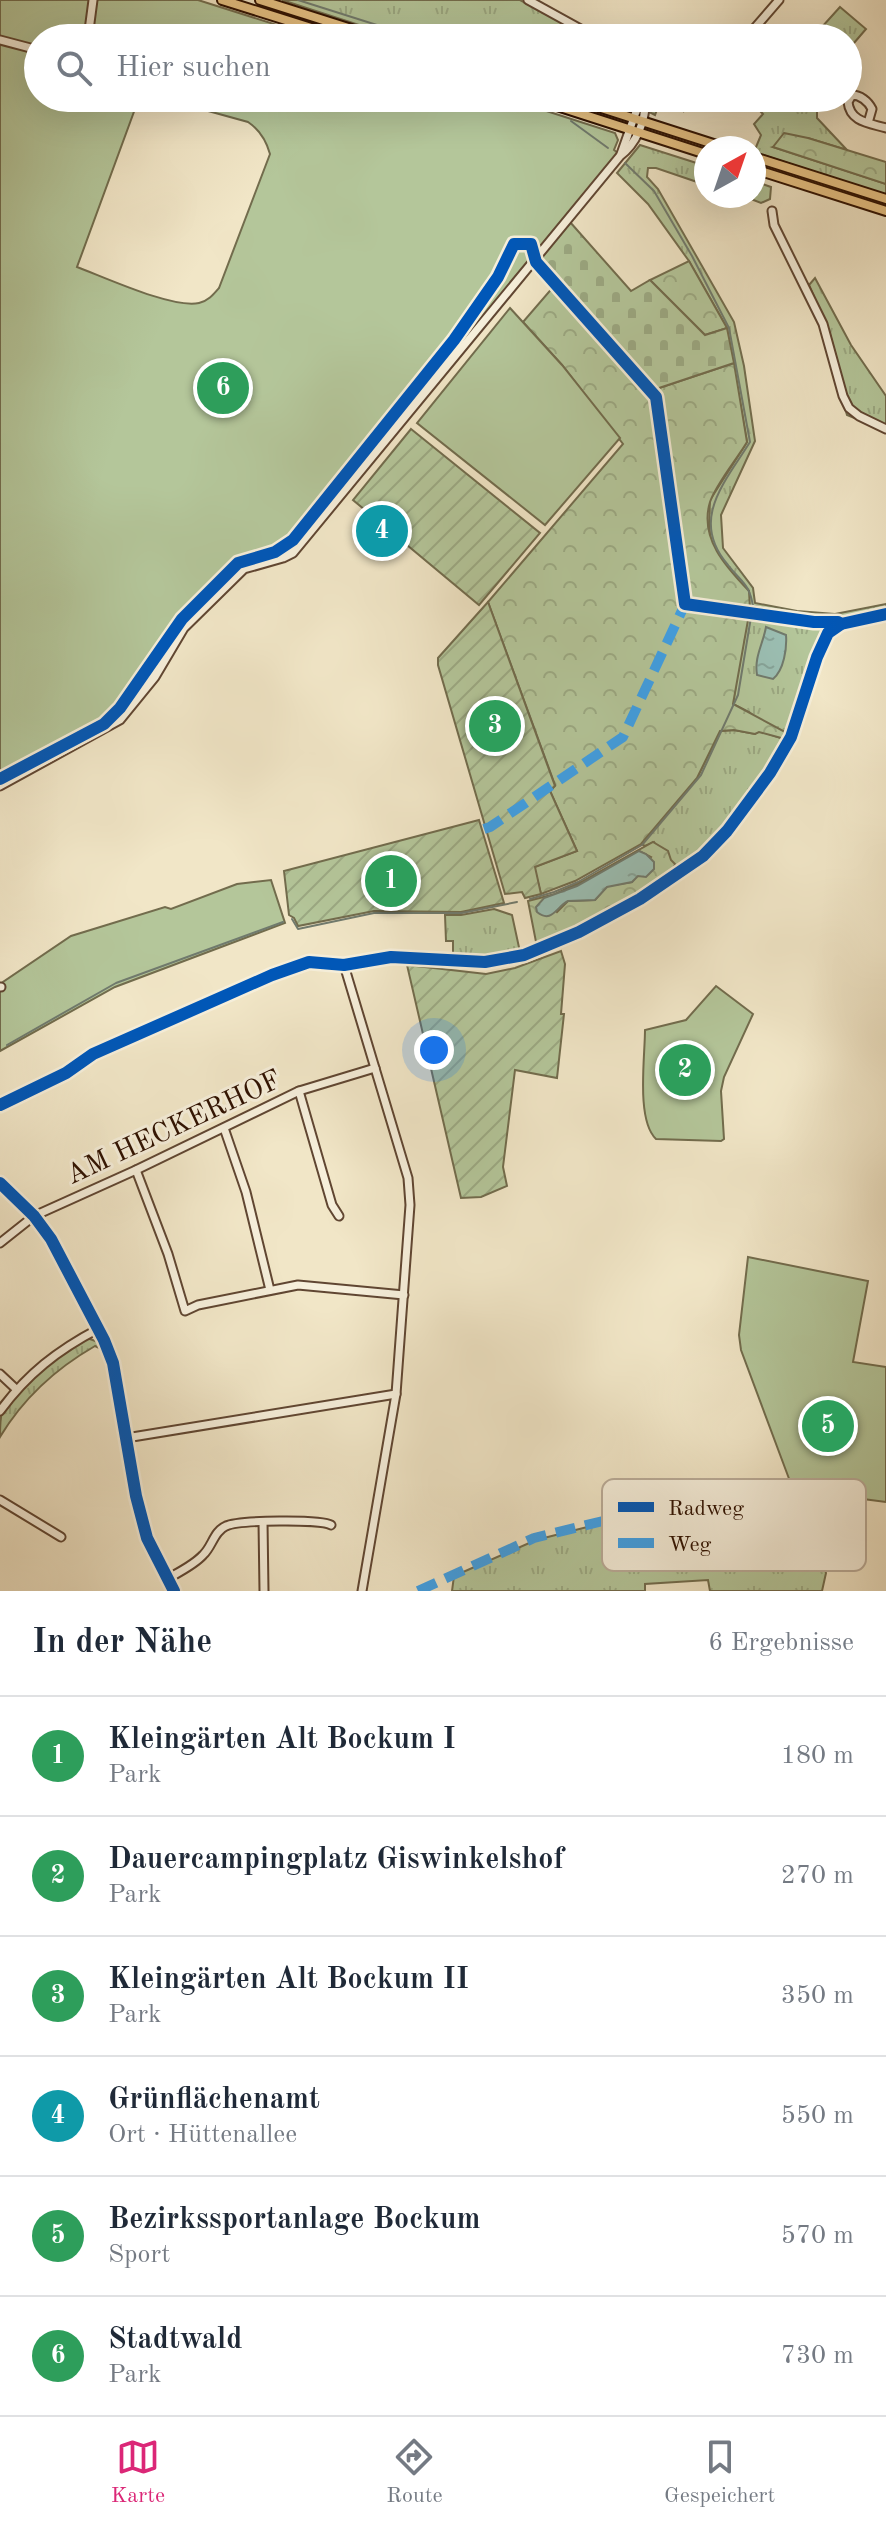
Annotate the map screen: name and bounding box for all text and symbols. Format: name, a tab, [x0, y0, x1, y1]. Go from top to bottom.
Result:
search box	[24, 24, 862, 112]
icon: search	[52, 46, 96, 90]
text: Hier suchen	[116, 53, 271, 83]
north arrow	[694, 136, 766, 208]
pin: 6	[197, 358, 249, 418]
pin: 4	[356, 501, 408, 561]
pin: 3	[469, 696, 521, 756]
pin: 1	[365, 851, 417, 911]
your location	[414, 1030, 454, 1070]
pin: 2	[659, 1040, 711, 1100]
street label: AM HECKERHOF	[62, 1067, 286, 1191]
pin: 5	[802, 1396, 854, 1456]
legend	[602, 1479, 866, 1571]
text: Radweg	[668, 1498, 744, 1520]
text: Weg	[668, 1534, 712, 1556]
text: In der Nähe	[32, 1626, 212, 1660]
text: 6 Ergebnisse	[708, 1630, 854, 1656]
text: Kleingärten Alt Bockum I	[108, 1725, 456, 1755]
text: 1	[50, 1743, 66, 1769]
text: 180 m	[781, 1743, 854, 1769]
text: Park	[108, 1762, 162, 1788]
text: Dauercampingplatz Giswinkelshof	[108, 1845, 564, 1875]
text: 2	[50, 1863, 66, 1889]
text: 270 m	[781, 1863, 854, 1889]
text: Park	[108, 1882, 162, 1908]
text: Kleingärten Alt Bockum II	[108, 1965, 469, 1995]
text: 3	[50, 1983, 66, 2009]
text: 350 m	[781, 1983, 854, 2009]
text: Park	[108, 2002, 162, 2028]
text: Grünflächenamt	[108, 2085, 320, 2115]
text: 4	[50, 2103, 66, 2129]
text: 550 m	[781, 2103, 854, 2129]
text: Ort · Hüttenallee	[108, 2122, 297, 2148]
text: Bezirkssportanlage Bockum	[108, 2205, 480, 2235]
text: 5	[50, 2223, 66, 2249]
text: 570 m	[781, 2223, 854, 2249]
text: Sport	[108, 2242, 170, 2268]
text: Stadtwald	[108, 2325, 242, 2355]
text: 6	[50, 2343, 66, 2369]
text: 730 m	[781, 2343, 854, 2369]
text: Park	[108, 2362, 162, 2388]
tab: Karte	[111, 2435, 165, 2510]
tab: Route	[386, 2435, 443, 2510]
tab: Gespeichert	[664, 2435, 775, 2510]

